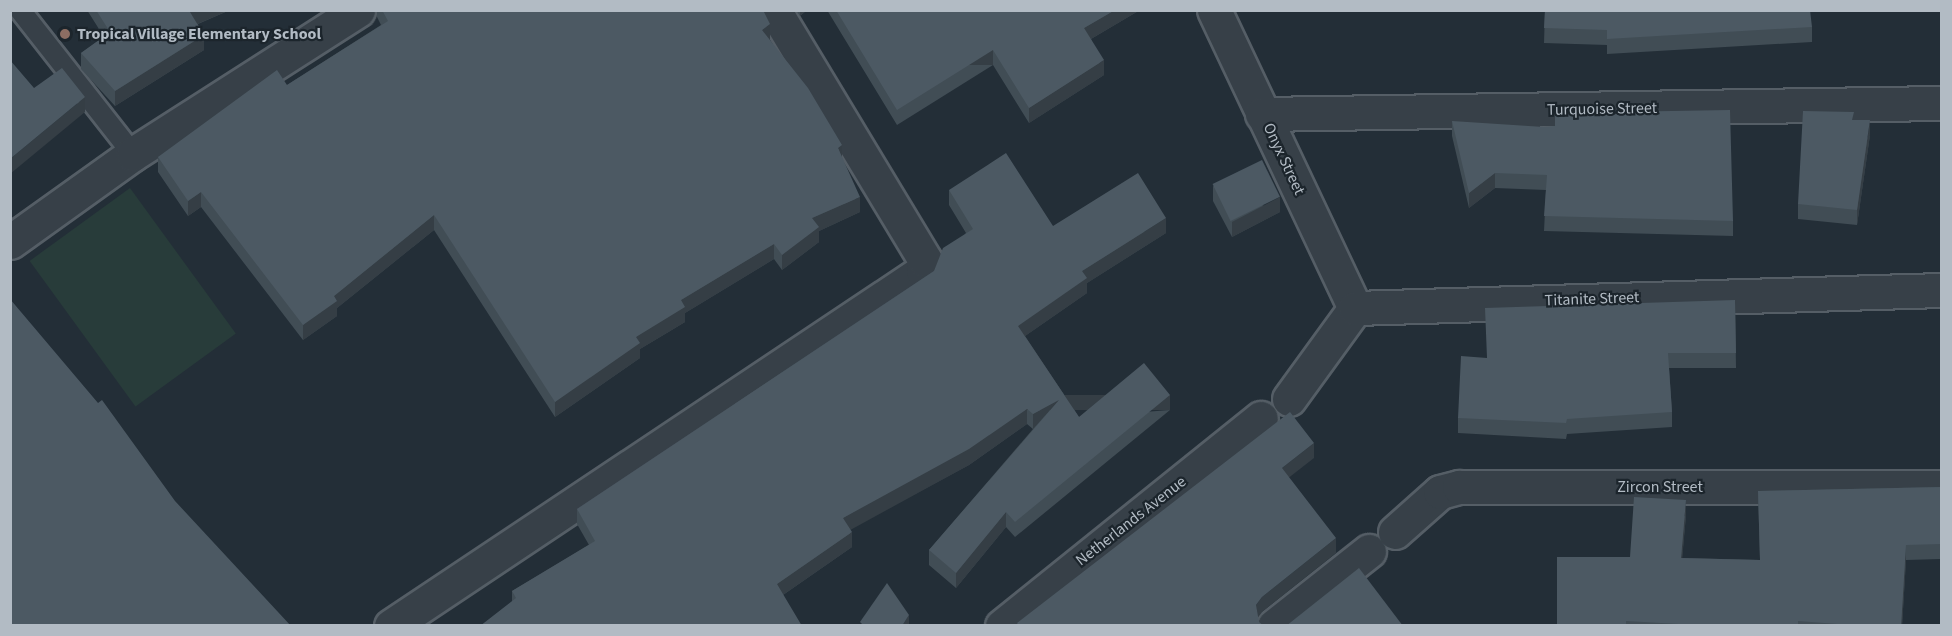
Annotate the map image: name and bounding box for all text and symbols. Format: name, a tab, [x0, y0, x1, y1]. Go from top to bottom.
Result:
place label: Tropical Village Elementary School	[77, 24, 321, 44]
marker: Tropical Village Elementary School	[58, 27, 72, 41]
street label: Turquoise Street	[1547, 98, 1657, 120]
street label: Onyx Street	[1259, 120, 1309, 198]
street label: Titanite Street	[1544, 288, 1640, 310]
street label: Netherlands Avenue	[1072, 472, 1190, 570]
street label: Zircon Street	[1617, 477, 1703, 497]

